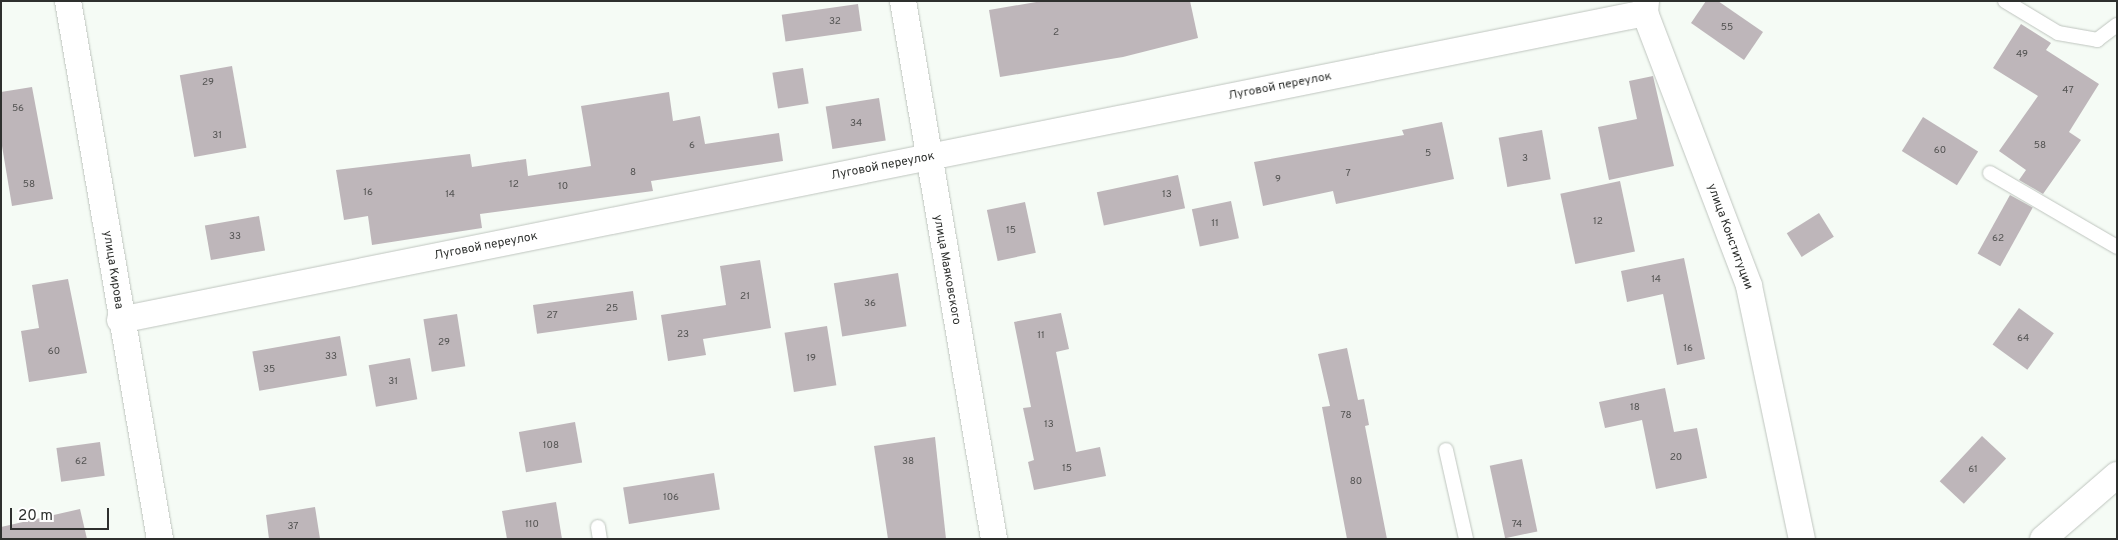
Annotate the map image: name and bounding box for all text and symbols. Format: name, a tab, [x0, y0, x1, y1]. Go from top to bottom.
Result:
house number: 32	[829, 16, 841, 28]
house number: 55	[1721, 22, 1733, 34]
house number: 2	[1053, 27, 1059, 39]
house number: 49	[2016, 49, 2028, 61]
street label: Луговой переулок	[1227, 70, 1333, 104]
house number: 29	[202, 77, 214, 89]
house number: 47	[2062, 85, 2074, 97]
house number: 56	[12, 103, 24, 115]
house number: 34	[850, 118, 862, 130]
house number: 31	[212, 130, 222, 142]
house number: 6	[689, 140, 695, 152]
house number: 58	[2034, 140, 2046, 152]
house number: 60	[1934, 145, 1946, 157]
house number: 5	[1425, 148, 1431, 160]
street label: Луговой переулок	[830, 150, 936, 184]
house number: 3	[1522, 153, 1528, 165]
house number: 8	[630, 167, 636, 179]
house number: 7	[1345, 168, 1351, 180]
house number: 9	[1275, 174, 1281, 186]
house number: 58	[23, 179, 35, 191]
house number: 12	[509, 179, 519, 191]
house number: 10	[558, 181, 568, 193]
street label: улица Конституции	[1703, 182, 1755, 292]
house number: 16	[363, 187, 373, 199]
house number: 14	[445, 189, 455, 201]
house number: 13	[1162, 189, 1172, 201]
street label: улица Маяковского	[929, 214, 963, 326]
house number: 12	[1593, 216, 1603, 228]
house number: 11	[1211, 218, 1219, 230]
house number: 15	[1006, 225, 1016, 237]
street label: улица Кирова	[99, 230, 125, 310]
street label: Луговой переулок	[433, 230, 539, 264]
house number: 33	[229, 231, 241, 243]
house number: 62	[1992, 233, 2004, 245]
house number: 14	[1651, 274, 1661, 286]
house number: 21	[740, 291, 750, 303]
house number: 36	[864, 298, 876, 310]
house number: 25	[606, 303, 618, 315]
house number: 27	[546, 310, 558, 322]
house number: 23	[677, 329, 689, 341]
house number: 11	[1037, 330, 1045, 342]
house number: 64	[2017, 333, 2029, 345]
house number: 29	[438, 337, 450, 349]
house number: 16	[1683, 343, 1693, 355]
house number: 60	[48, 346, 60, 358]
house number: 33	[325, 351, 337, 363]
house number: 19	[806, 353, 816, 365]
house number: 35	[263, 364, 275, 376]
house number: 31	[388, 376, 398, 388]
house number: 18	[1630, 402, 1640, 414]
house number: 78	[1340, 410, 1352, 422]
house number: 13	[1044, 419, 1054, 431]
house number: 108	[543, 440, 559, 452]
house number: 20	[1670, 452, 1682, 464]
house number: 62	[75, 456, 87, 468]
house number: 38	[902, 456, 914, 468]
house number: 15	[1062, 463, 1072, 475]
house number: 61	[1968, 464, 1978, 476]
house number: 80	[1350, 476, 1362, 488]
house number: 106	[663, 492, 679, 504]
scale bar	[12, 498, 111, 530]
text: 20 m	[18, 507, 53, 526]
house number: 110	[525, 519, 539, 531]
house number: 74	[1512, 519, 1522, 531]
house number: 37	[287, 521, 299, 533]

